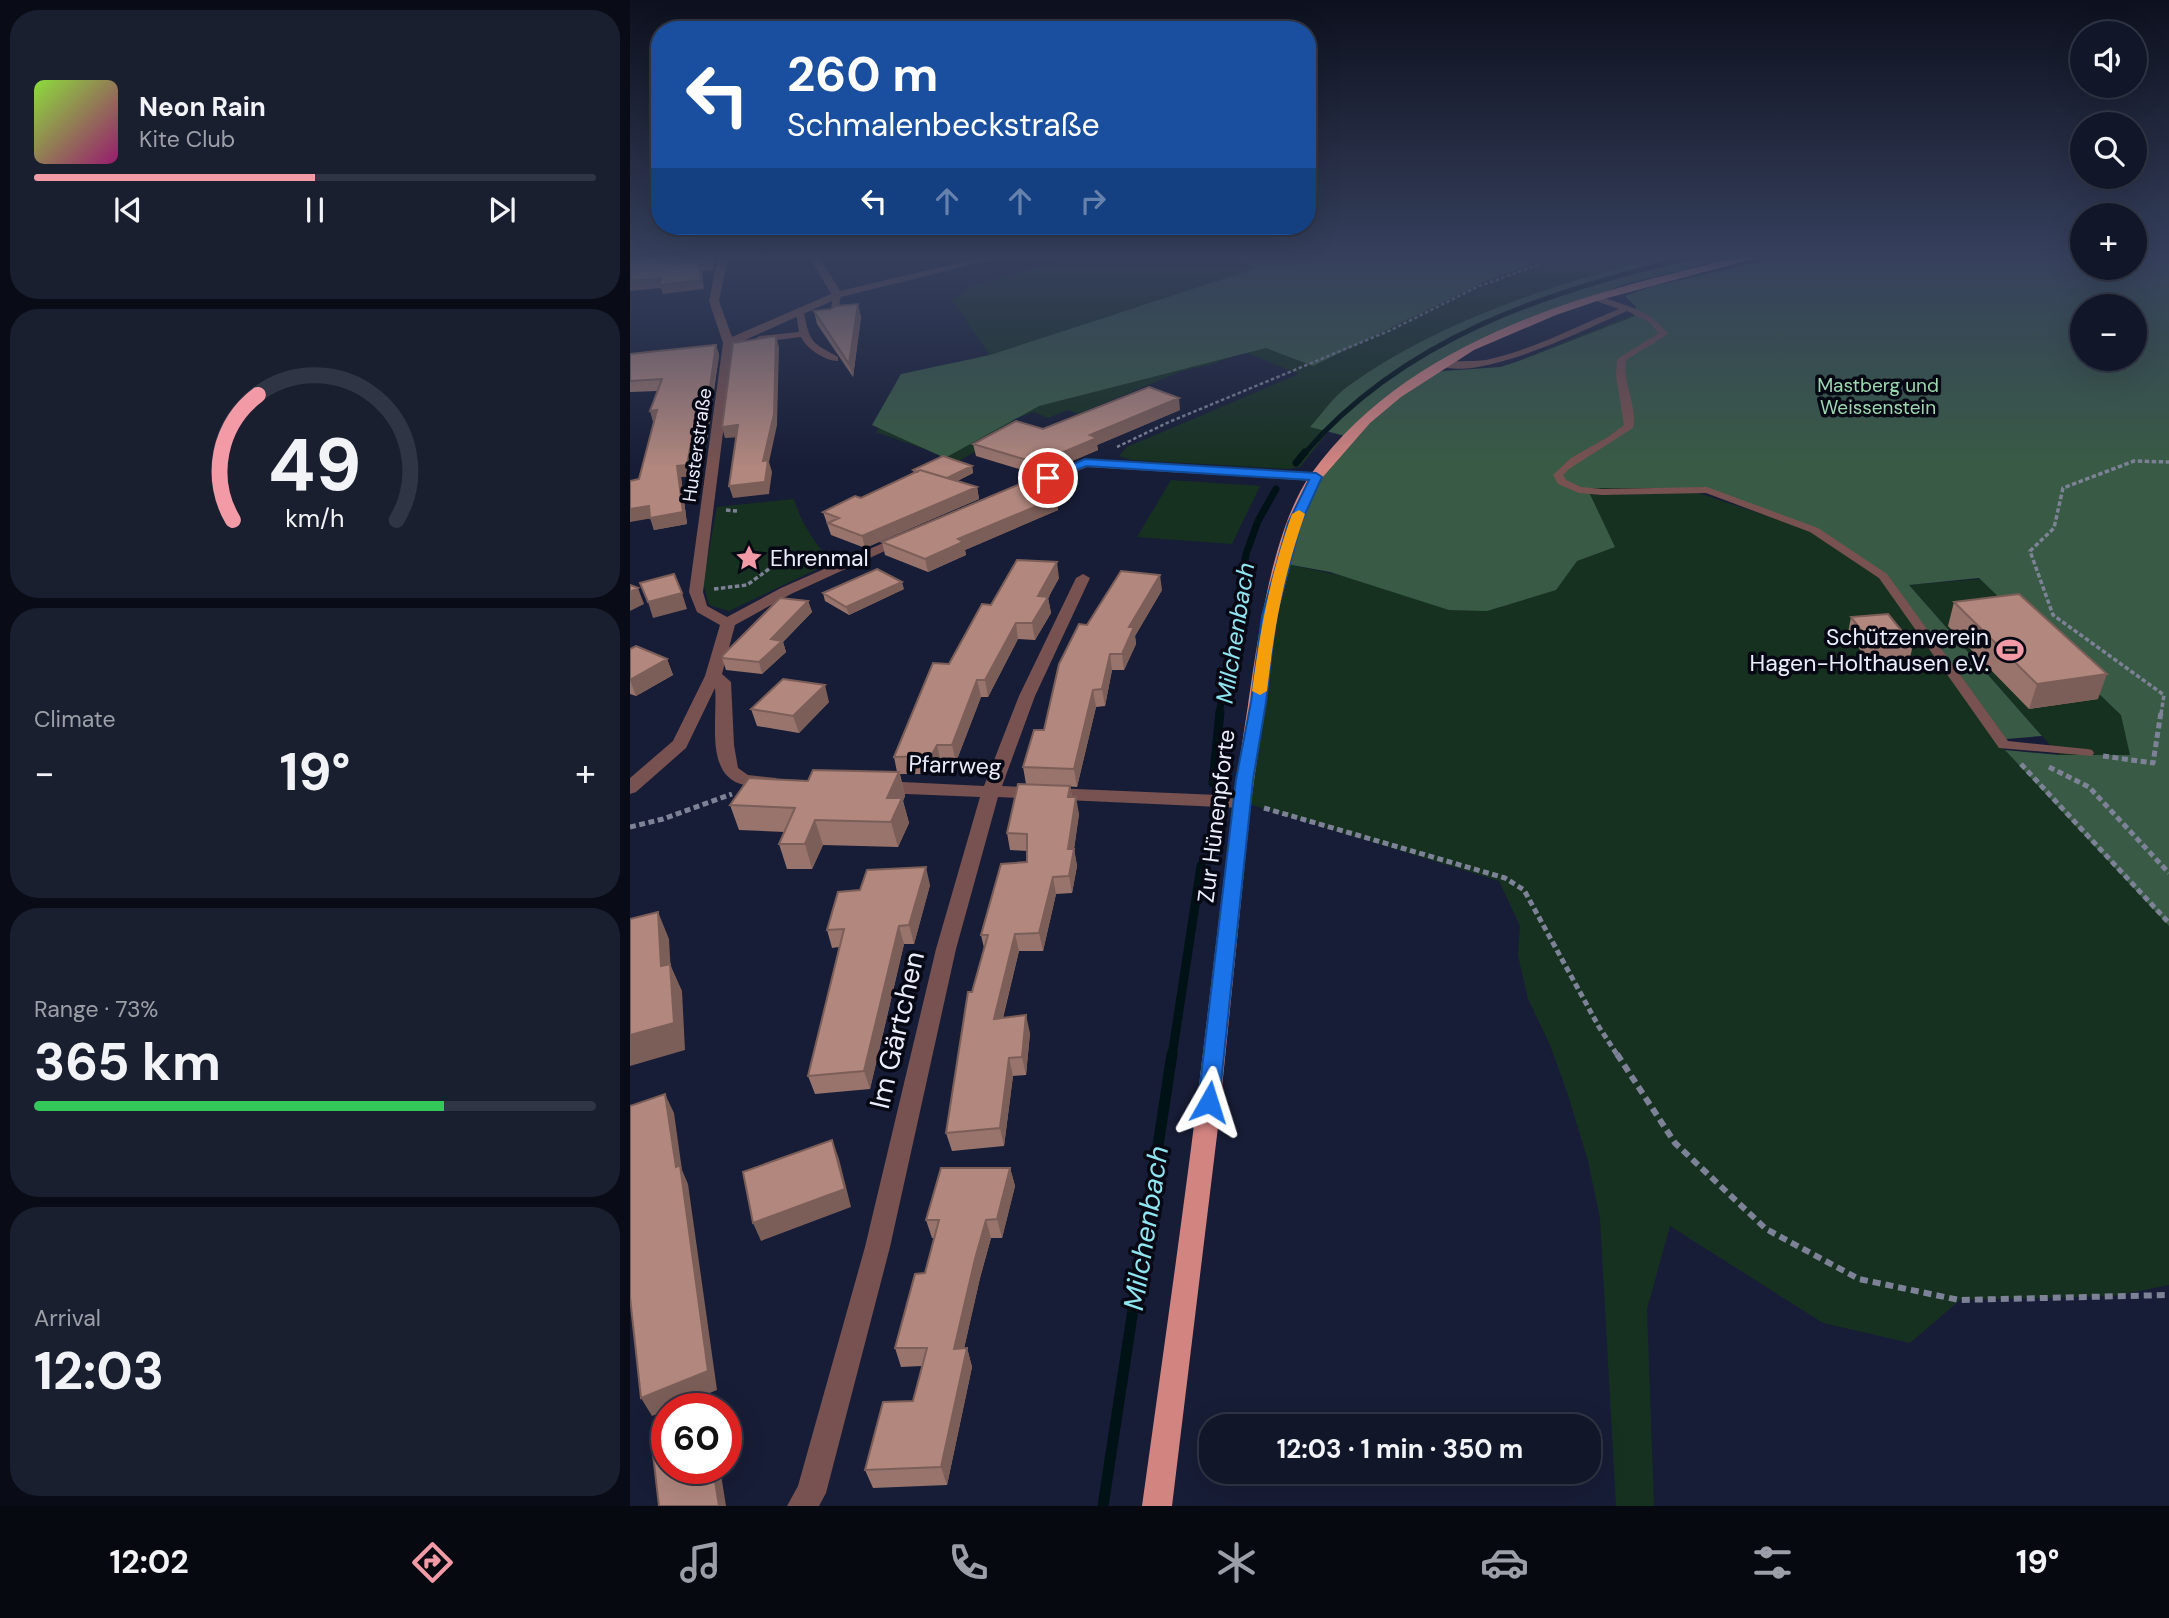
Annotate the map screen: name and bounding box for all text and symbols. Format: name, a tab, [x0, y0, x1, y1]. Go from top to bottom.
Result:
map controls	[2070, 21, 2147, 371]
button: sound	[2070, 21, 2147, 98]
text: 260 m	[787, 42, 938, 106]
icon: left	[672, 49, 763, 140]
text: Neon Rain	[139, 90, 266, 124]
text: Schmalenbeckstraße	[787, 104, 1100, 146]
button: search	[2070, 112, 2147, 189]
text: Kite Club	[139, 124, 235, 154]
icon: left	[855, 182, 893, 220]
icon: ahead	[928, 182, 966, 220]
icon: ahead	[1001, 182, 1039, 220]
icon: right	[1074, 182, 1112, 220]
icon: previous	[109, 191, 147, 229]
icon: pause	[296, 191, 334, 229]
icon: next	[483, 191, 521, 229]
button: +	[2070, 203, 2147, 280]
button: −	[2070, 294, 2147, 371]
park label: Mastberg und Weissenstein	[1817, 373, 1939, 420]
street label: Husterstraße	[677, 386, 717, 504]
text: 49	[268, 418, 362, 513]
pin	[1018, 448, 1078, 508]
icon: arrive	[1029, 459, 1067, 497]
text: km/h	[285, 502, 345, 535]
place icon: Ehrenmal	[734, 543, 764, 573]
place label: Ehrenmal	[770, 543, 869, 573]
water label: Milchenbach	[1209, 560, 1261, 706]
place label: Schützenverein Hagen-Holthausen e.V.	[1750, 622, 1989, 678]
sports icon: Schützenverein Hagen-Holthausen e.V.	[1995, 635, 2025, 665]
text: Climate	[34, 704, 116, 734]
street label: Zur Hünenpforte	[1190, 728, 1242, 904]
text: 19°	[280, 738, 350, 806]
text: −	[34, 748, 55, 798]
text: +	[575, 748, 596, 798]
street label: Pfarrweg	[908, 748, 1002, 782]
street label: Im Gärtchen	[861, 948, 933, 1112]
text: Range · 73%	[34, 994, 158, 1024]
text: 365 km	[34, 1028, 221, 1096]
position arrow	[1172, 1065, 1246, 1139]
water label: Milchenbach	[1115, 1143, 1177, 1313]
text: Arrival	[34, 1303, 101, 1333]
text: 12:03	[34, 1337, 164, 1405]
speed limit sign: 60	[651, 1393, 742, 1484]
text: 12:03 · 1 min · 350 m	[1277, 1432, 1523, 1466]
icon: directions	[408, 1538, 457, 1587]
icon: music	[676, 1538, 725, 1587]
icon: phone	[944, 1538, 993, 1587]
icon: climate	[1212, 1538, 1261, 1587]
icon: car	[1480, 1538, 1529, 1587]
icon: filters	[1748, 1538, 1797, 1587]
text: 12:02	[110, 1541, 189, 1583]
text: 19°	[2016, 1541, 2059, 1583]

